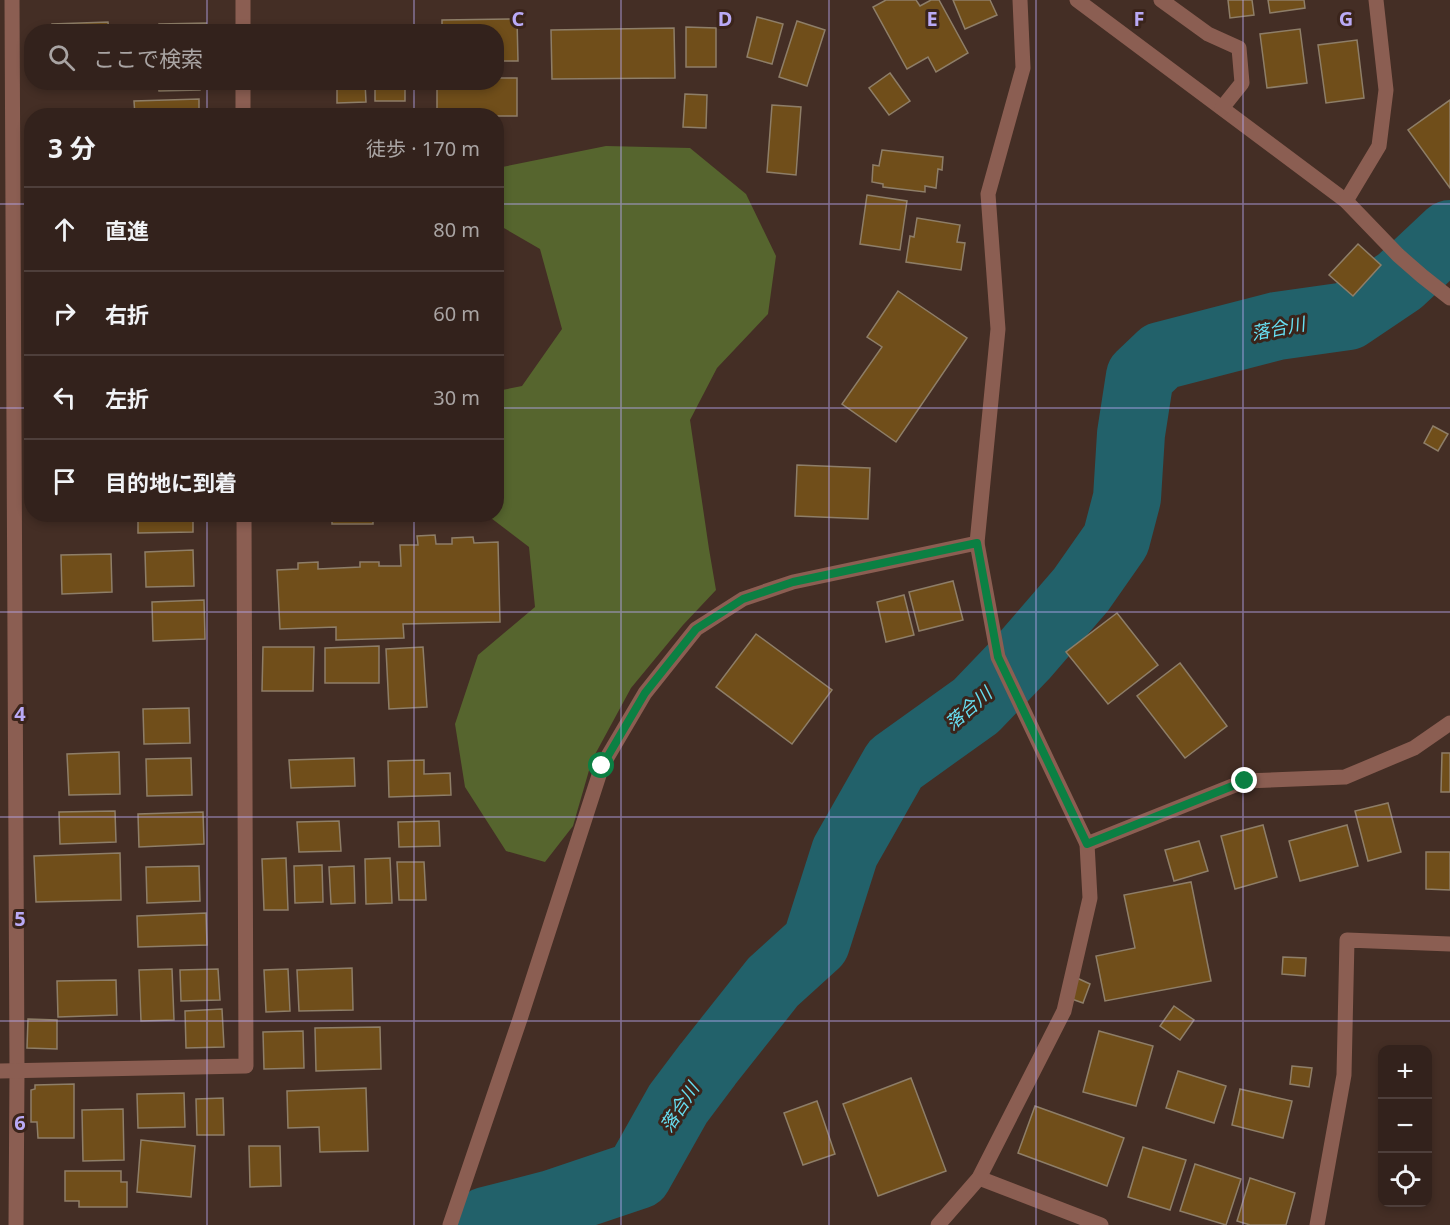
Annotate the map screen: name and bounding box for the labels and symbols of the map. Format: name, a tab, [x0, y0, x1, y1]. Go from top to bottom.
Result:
text: C	[512, 5, 525, 32]
text: D	[718, 5, 732, 32]
text: E	[926, 5, 938, 32]
text: F	[1134, 5, 1144, 32]
text: G	[1339, 5, 1353, 32]
water label: 落合川	[1249, 311, 1309, 345]
water label: 落合川	[940, 680, 998, 735]
text: 4	[14, 700, 26, 727]
route start	[588, 752, 614, 778]
route end	[1231, 767, 1257, 793]
text: 5	[14, 905, 26, 932]
water label: 落合川	[654, 1076, 705, 1136]
text: 6	[14, 1109, 26, 1136]

